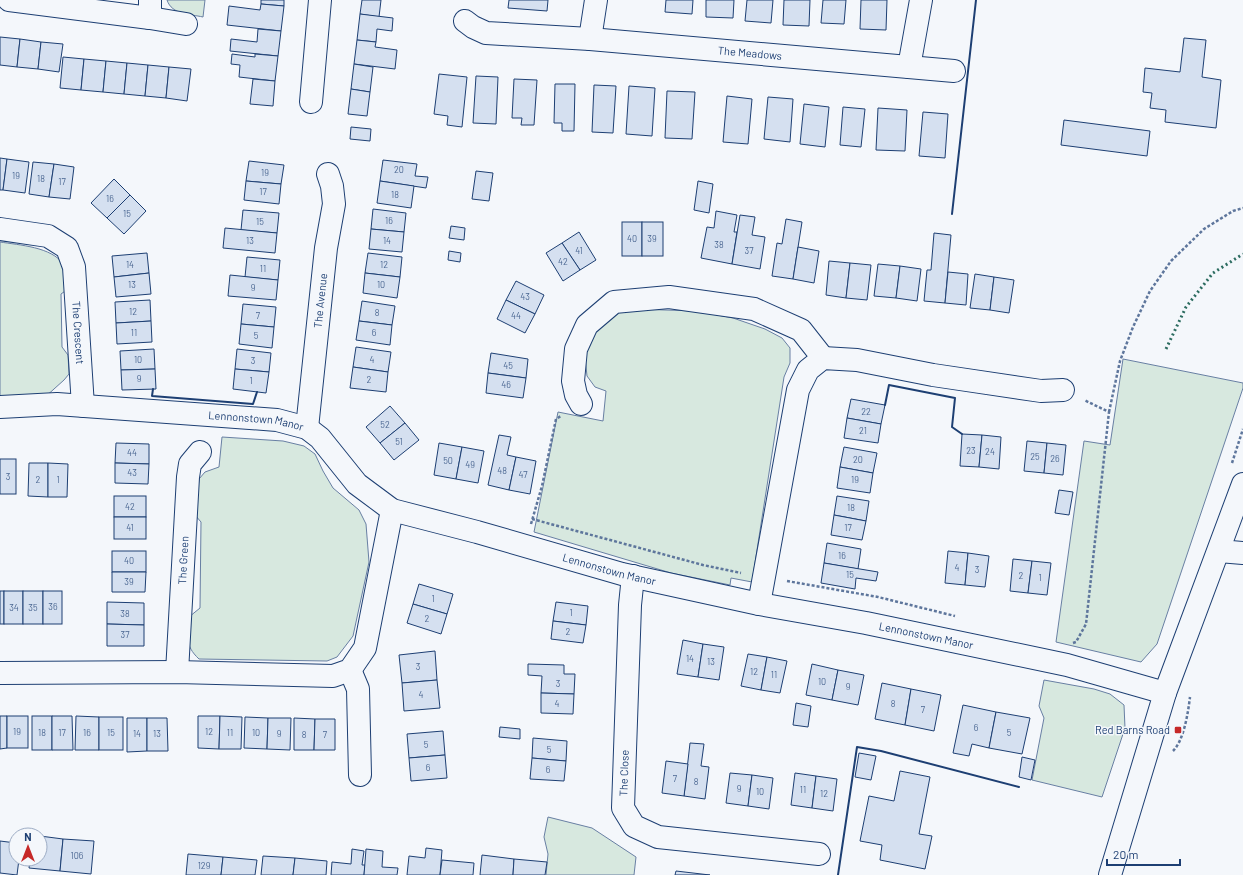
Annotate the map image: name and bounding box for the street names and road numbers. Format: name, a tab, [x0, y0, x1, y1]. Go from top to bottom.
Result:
street label: The Meadows	[717, 43, 782, 62]
street label: The Avenue	[311, 272, 329, 329]
street label: The Crescent	[70, 301, 87, 365]
street label: Lennonstown Manor	[208, 408, 305, 433]
street label: The Green	[175, 535, 191, 585]
street label: Lennonstown Manor	[561, 550, 657, 587]
street label: Lennonstown Manor	[878, 619, 975, 651]
street label: The Close	[616, 749, 631, 796]

